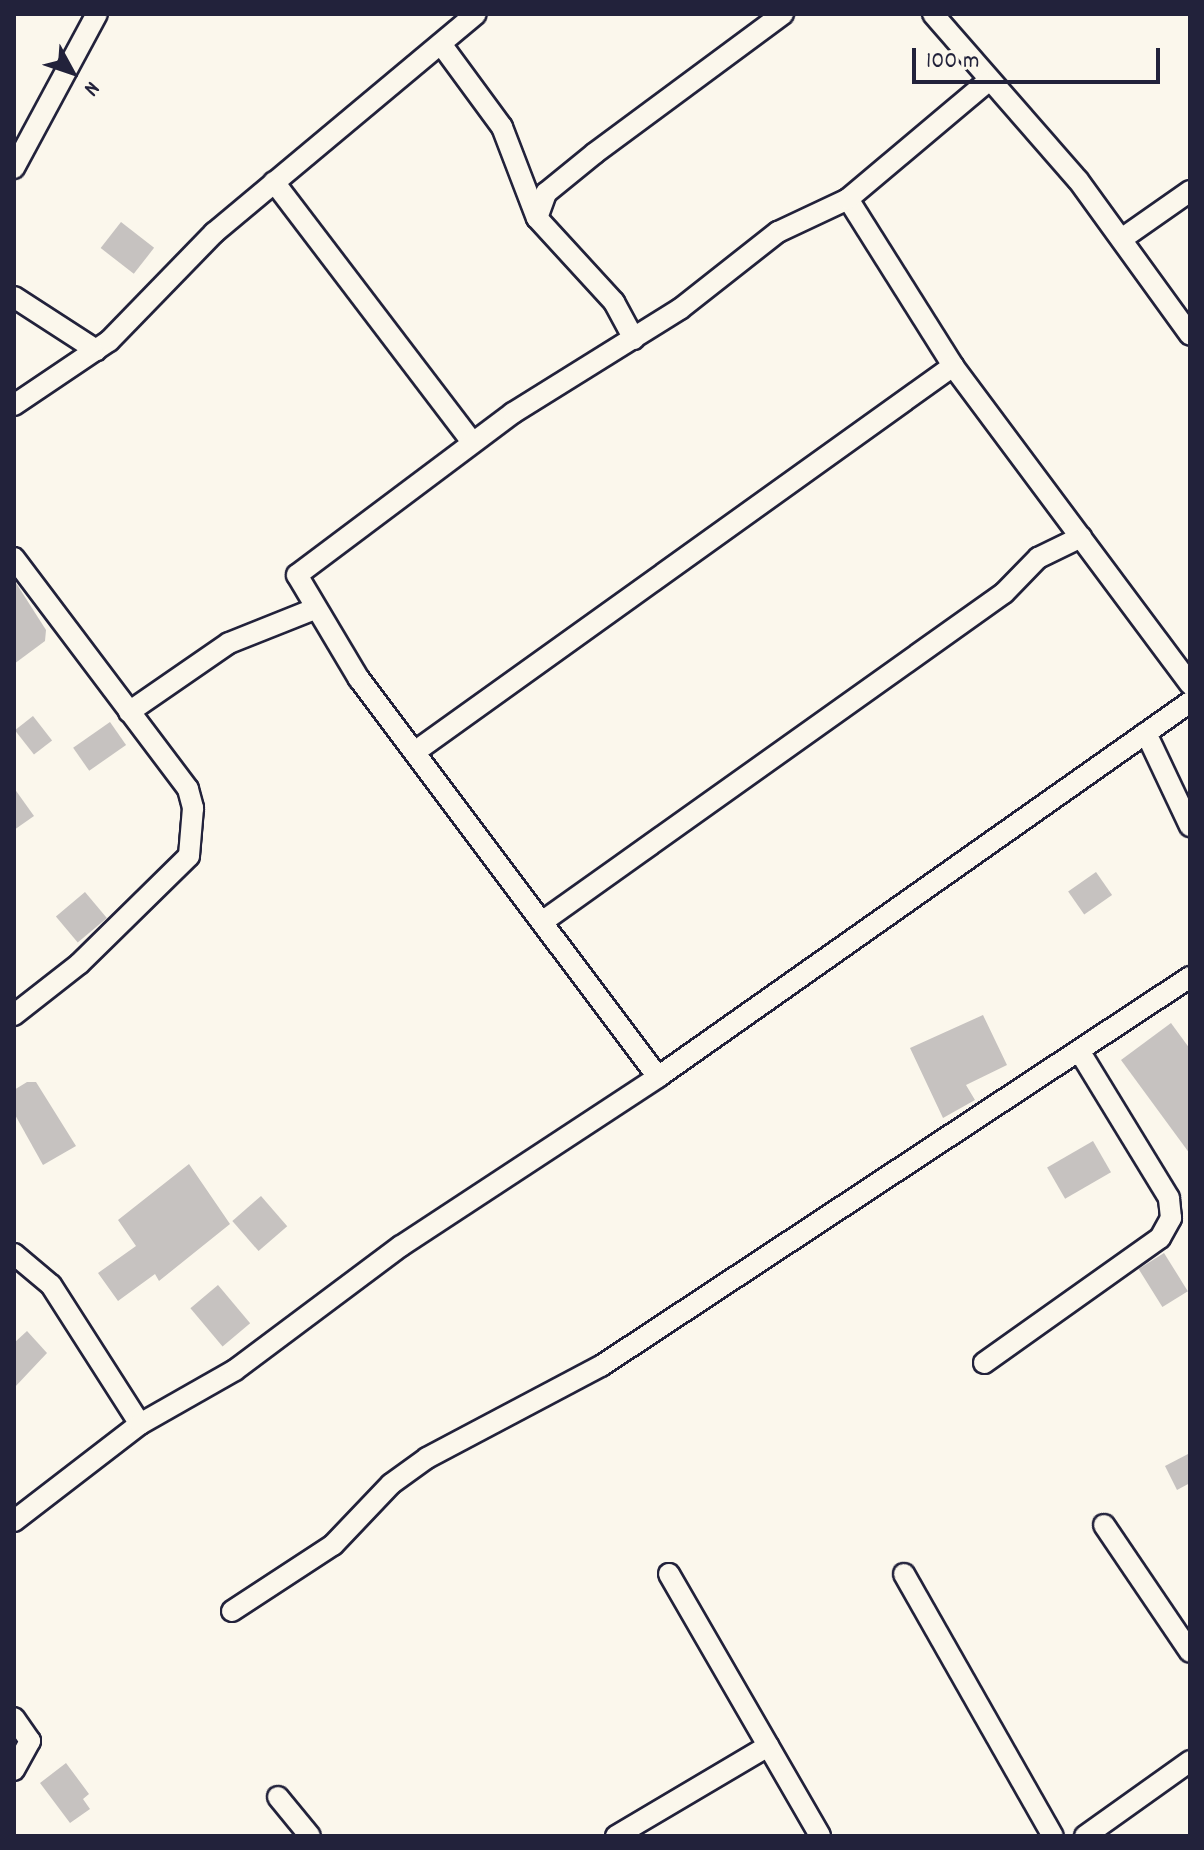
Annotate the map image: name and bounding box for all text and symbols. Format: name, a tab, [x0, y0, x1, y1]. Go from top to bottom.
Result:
north arrow	[32, 32, 112, 112]
scale bar	[916, 32, 1164, 82]
text: 100 m	[926, 45, 979, 79]
text: N	[75, 74, 106, 102]

